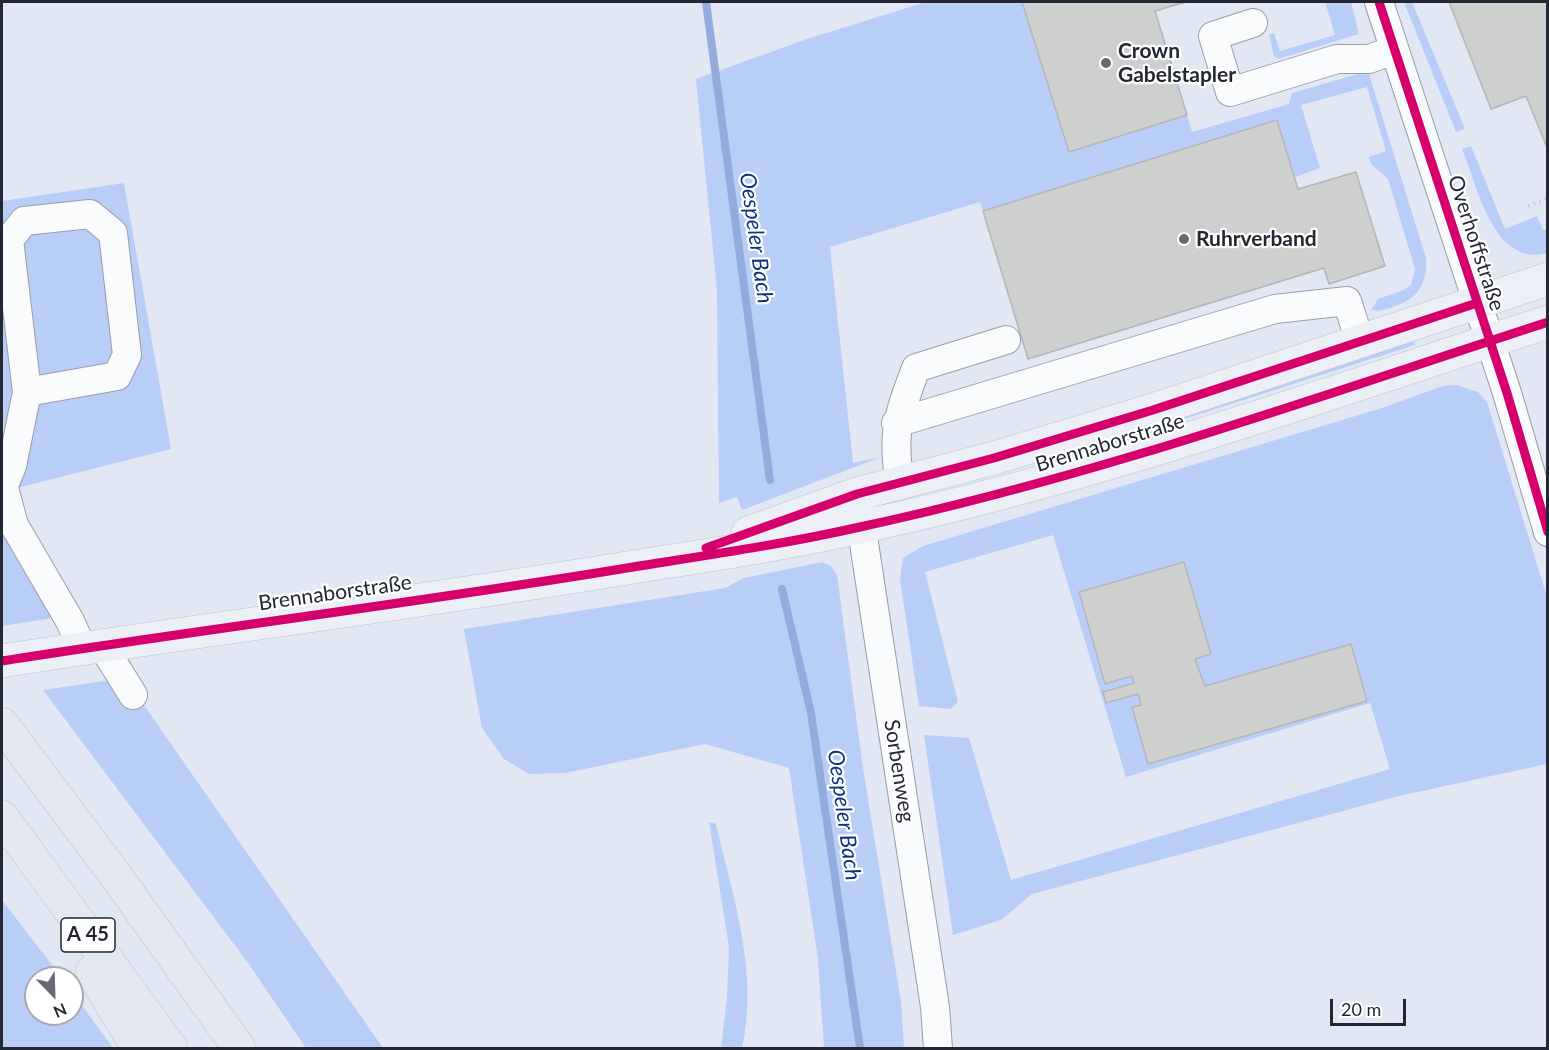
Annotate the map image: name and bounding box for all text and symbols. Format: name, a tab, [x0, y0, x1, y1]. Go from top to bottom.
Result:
place label: Crown Gabelstapler	[1118, 38, 1236, 88]
marker: Crown Gabelstapler	[1099, 56, 1113, 70]
water label: Oespeler Bach	[734, 171, 778, 305]
street label: Overhoffstraße	[1442, 172, 1510, 314]
place label: Ruhrverband	[1196, 226, 1317, 252]
marker: Ruhrverband	[1177, 232, 1191, 246]
street label: Brennaborstraße	[1032, 408, 1188, 478]
street label: Brennaborstraße	[257, 570, 413, 616]
street label: Sorbenweg	[878, 718, 920, 824]
water label: Oespeler Bach	[822, 748, 866, 882]
road number: A 45	[61, 918, 115, 952]
north arrow	[24, 966, 84, 1026]
scale bar	[1333, 987, 1410, 1025]
text: 20 m	[1341, 998, 1381, 1020]
text: N	[51, 1000, 70, 1022]

